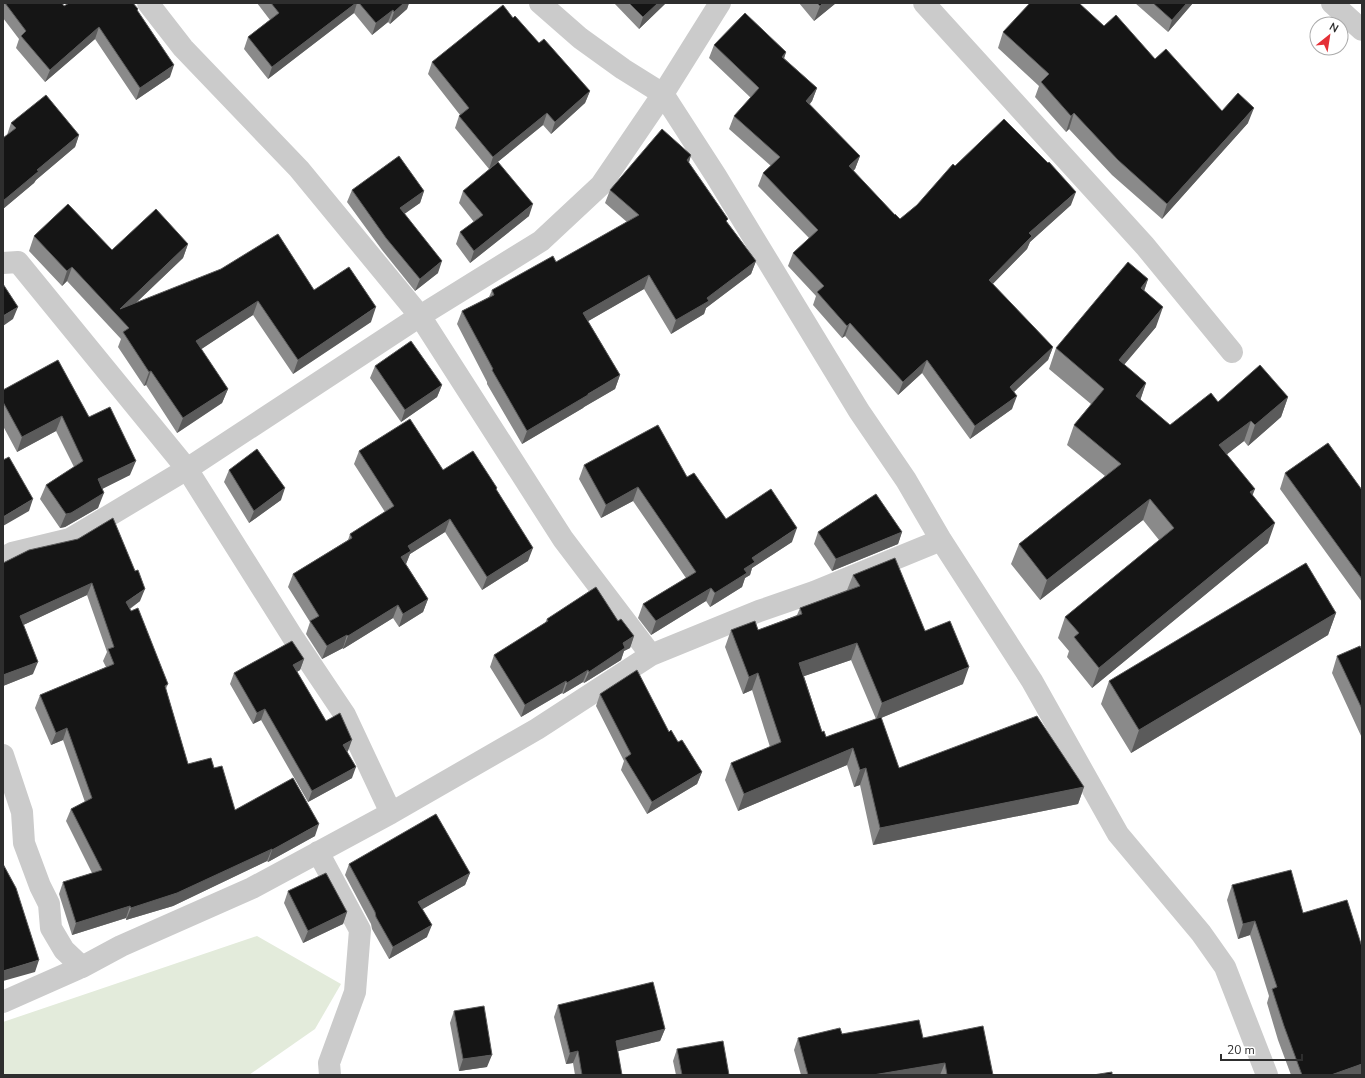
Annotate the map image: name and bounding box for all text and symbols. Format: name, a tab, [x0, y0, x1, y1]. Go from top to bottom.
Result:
north arrow	[1309, 16, 1349, 56]
text: N	[1326, 19, 1341, 36]
scale bar	[1221, 1036, 1302, 1062]
text: 20 m	[1227, 1042, 1255, 1058]

